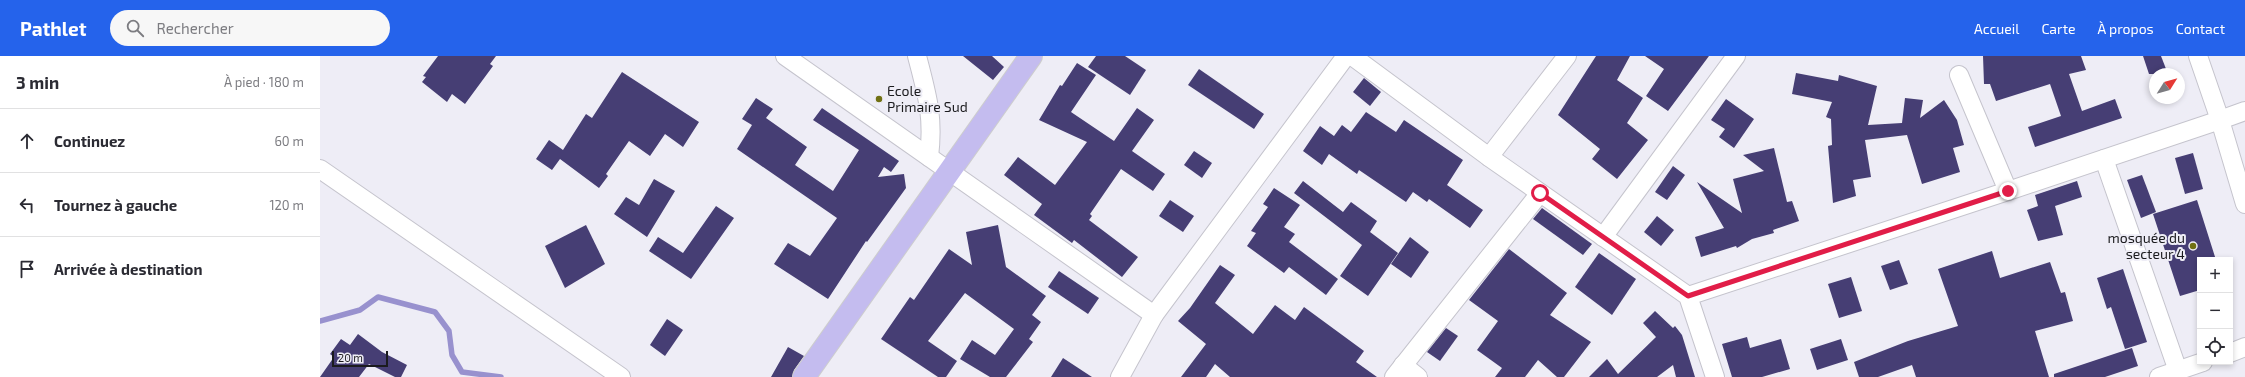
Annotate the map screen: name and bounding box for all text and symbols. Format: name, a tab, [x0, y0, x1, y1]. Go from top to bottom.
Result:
search box	[110, 10, 390, 46]
text: Pathlet	[20, 17, 86, 40]
icon: search	[124, 17, 146, 39]
text: Rechercher	[156, 19, 234, 37]
text: Accueil	[1974, 20, 2019, 37]
text: Carte	[2041, 20, 2076, 37]
text: À propos	[2098, 20, 2154, 37]
text: Contact	[2176, 20, 2225, 37]
north arrow	[2149, 68, 2185, 104]
text: 3 min	[16, 72, 59, 92]
text: À pied · 180 m	[224, 74, 304, 90]
place label: Ecole Primaire Sud	[887, 82, 968, 115]
marker: Ecole Primaire Sud	[874, 94, 884, 104]
icon: ahead	[16, 130, 38, 152]
text: Continuez	[54, 132, 125, 150]
text: 60 m	[274, 133, 304, 149]
route end	[1999, 182, 2017, 200]
route start	[1531, 184, 1549, 202]
icon: left	[16, 194, 38, 216]
text: Tournez à gauche	[54, 196, 177, 214]
text: 120 m	[269, 197, 304, 213]
place label: mosquée du secteur 4	[2108, 229, 2185, 262]
marker: mosquée du secteur 4	[2188, 241, 2198, 251]
map controls	[2197, 257, 2233, 365]
button: +	[2197, 257, 2233, 293]
icon: arrive	[16, 258, 38, 280]
text: Arrivée à destination	[54, 260, 202, 278]
button: −	[2197, 293, 2233, 329]
button: locate	[2197, 329, 2233, 365]
scale bar	[332, 349, 388, 368]
text: 20 m	[338, 351, 363, 364]

